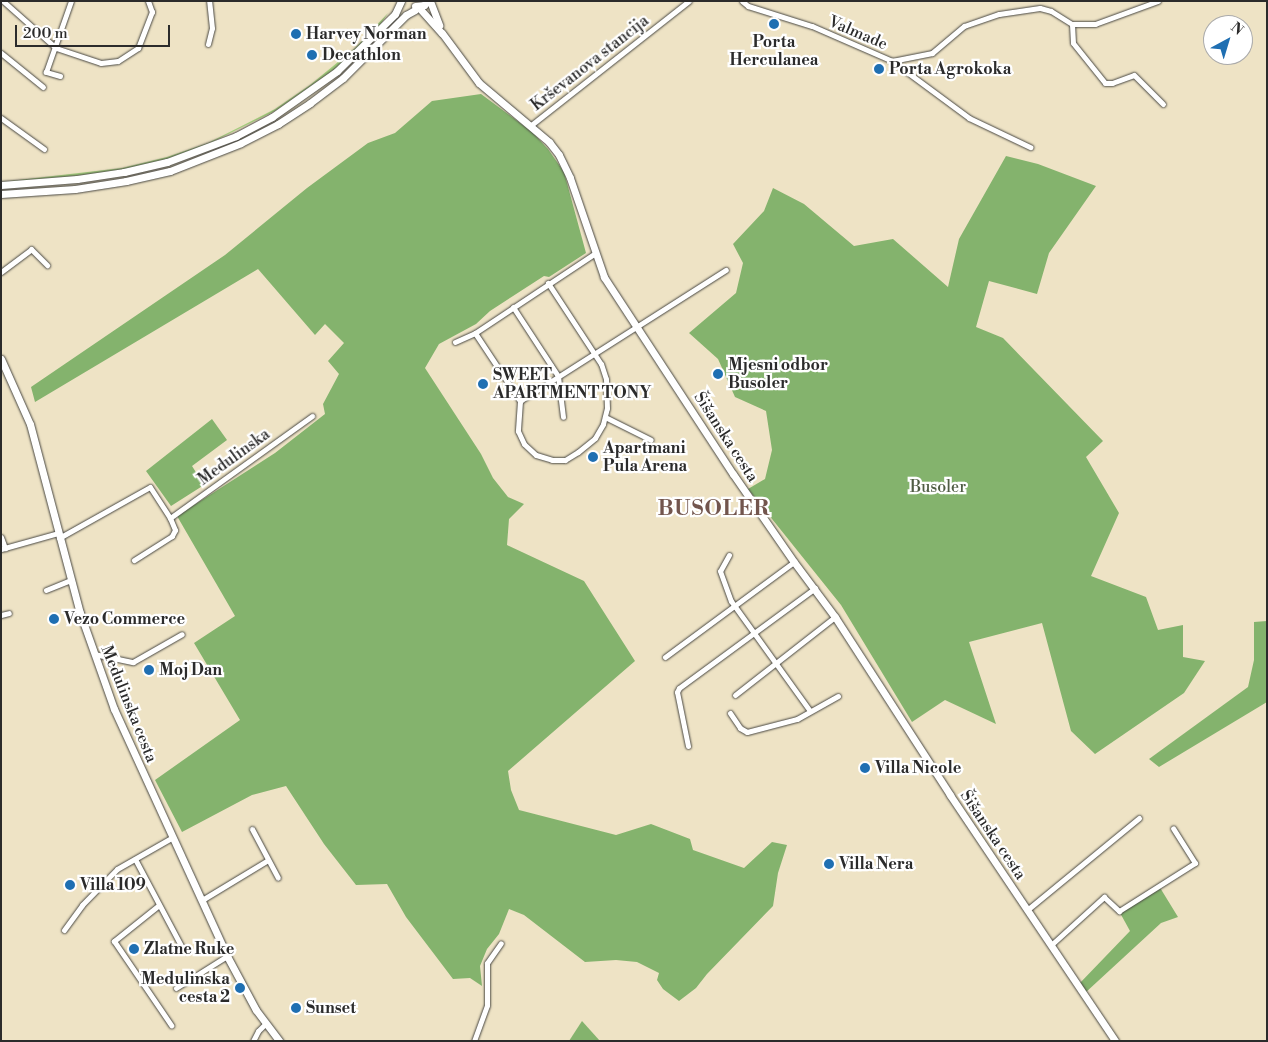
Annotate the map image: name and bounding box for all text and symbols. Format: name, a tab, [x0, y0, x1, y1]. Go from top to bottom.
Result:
street label: Krševanova stancija	[527, 11, 653, 115]
street label: Valmade	[826, 12, 890, 54]
scale bar	[18, 15, 172, 47]
north arrow	[1203, 15, 1253, 65]
marker: Porta Herculanea	[768, 18, 780, 30]
text: N	[1227, 19, 1247, 40]
text: 200 m	[23, 24, 68, 43]
place label: Harvey Norman	[306, 24, 427, 44]
marker: Harvey Norman	[290, 28, 302, 40]
place label: Porta Herculanea	[730, 32, 818, 70]
place label: Decathlon	[322, 45, 401, 65]
marker: Decathlon	[306, 49, 318, 61]
place label: Porta Agrokoka	[889, 59, 1011, 79]
marker: Porta Agrokoka	[873, 63, 885, 75]
place label: Mjesni odbor Busoler	[728, 355, 828, 393]
place label: SWEET APARTMENT TONY	[493, 365, 652, 403]
marker: Mjesni odbor Busoler	[712, 368, 724, 380]
marker: SWEET APARTMENT TONY	[477, 378, 489, 390]
street label: Šišanska cesta	[690, 388, 762, 486]
street label: Medulinska	[194, 425, 274, 489]
place label: Apartmani Pula Arena	[603, 438, 687, 476]
marker: Apartmani Pula Arena	[587, 451, 599, 463]
park label: Busoler	[910, 477, 966, 497]
district label: BUSOLER	[657, 496, 771, 522]
place label: Vezo Commerce	[64, 609, 185, 629]
marker: Vezo Commerce	[48, 613, 60, 625]
street label: Medulinska cesta	[97, 643, 161, 765]
place label: Moj Dan	[159, 660, 222, 680]
marker: Moj Dan	[143, 664, 155, 676]
place label: Villa Nicole	[875, 758, 961, 778]
marker: Villa Nicole	[859, 762, 871, 774]
street label: Šišanska cesta	[956, 787, 1030, 883]
place label: Villa Nera	[839, 854, 913, 874]
marker: Villa Nera	[823, 858, 835, 870]
place label: Villa 109	[80, 875, 146, 895]
marker: Villa 109	[64, 879, 76, 891]
place label: Zlatne Ruke	[144, 939, 234, 959]
marker: Zlatne Ruke	[128, 943, 140, 955]
place label: Medulinska cesta 2	[141, 969, 230, 1007]
marker: Medulinska cesta 2	[234, 982, 246, 994]
place label: Sunset	[306, 998, 356, 1018]
marker: Sunset	[290, 1002, 302, 1014]

